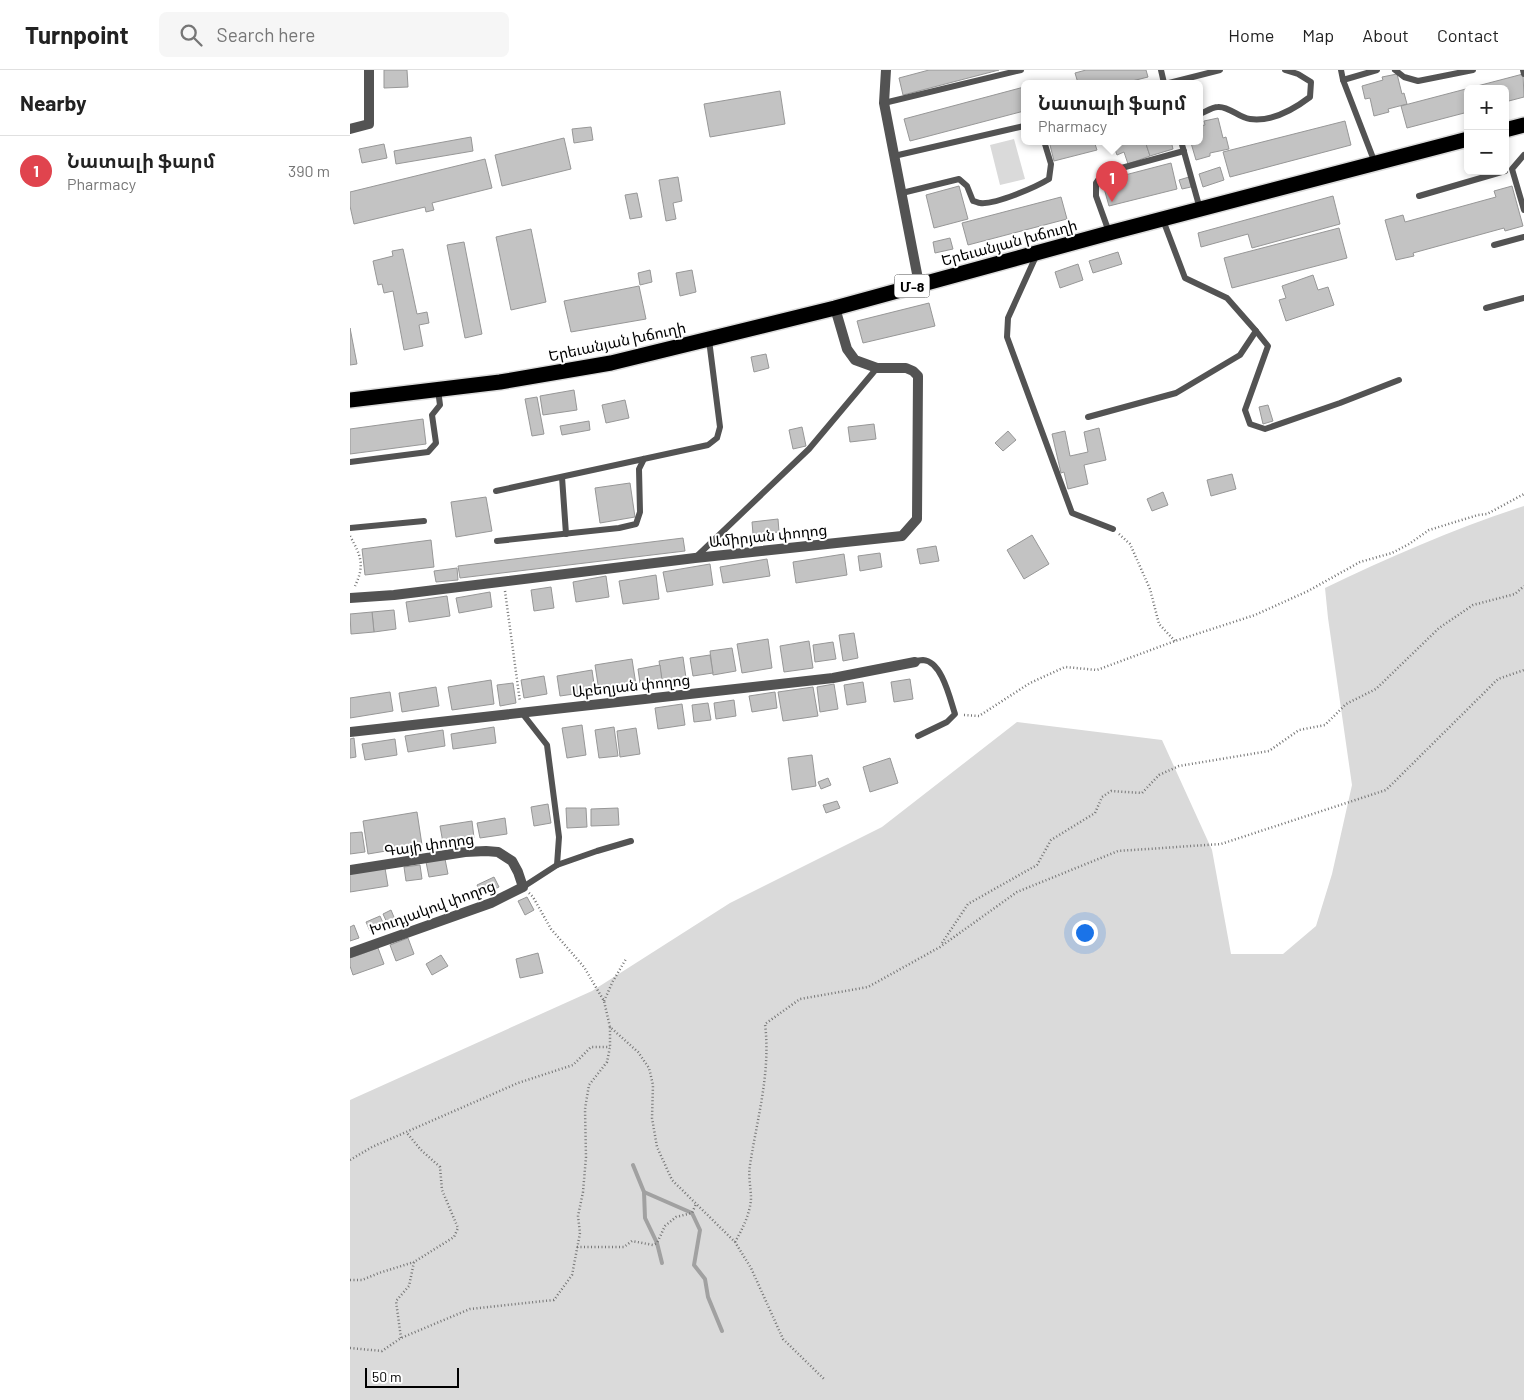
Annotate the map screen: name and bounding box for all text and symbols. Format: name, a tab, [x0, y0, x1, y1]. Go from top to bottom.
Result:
search box	[159, 12, 509, 57]
text: Turnpoint	[25, 20, 129, 49]
icon: search	[177, 21, 205, 49]
text: Search here	[217, 23, 315, 46]
text: Home	[1228, 24, 1274, 46]
text: Map	[1302, 24, 1334, 46]
text: About	[1362, 24, 1409, 46]
text: Contact	[1437, 24, 1499, 46]
popup	[1021, 80, 1203, 145]
map controls	[1464, 85, 1509, 175]
button: +	[1464, 85, 1509, 130]
text: Nearby	[20, 90, 86, 115]
text: Նատալի ֆարմ	[1038, 91, 1186, 114]
text: Pharmacy	[1038, 116, 1107, 135]
button: −	[1464, 130, 1509, 175]
text: Նատալի ֆարմ	[67, 149, 215, 172]
text: 1	[33, 161, 39, 180]
text: 390 m	[288, 161, 330, 180]
pin: 1	[1096, 161, 1128, 202]
text: Pharmacy	[67, 174, 136, 193]
street label: Երեւանյան խճուղի	[939, 215, 1079, 270]
road number: Մ-8	[894, 275, 930, 298]
street label: Երեւանյան խճուղի	[547, 318, 688, 365]
street label: Ամիրյան փողոց	[708, 520, 828, 551]
street label: Աբեղյան փողոց	[571, 670, 691, 701]
street label: Գայի փողոց	[383, 829, 475, 860]
street label: Խուդյակով փողոց	[367, 876, 498, 939]
your location	[1072, 920, 1098, 946]
scale bar	[365, 1365, 459, 1388]
text: 50 m	[372, 1368, 401, 1385]

